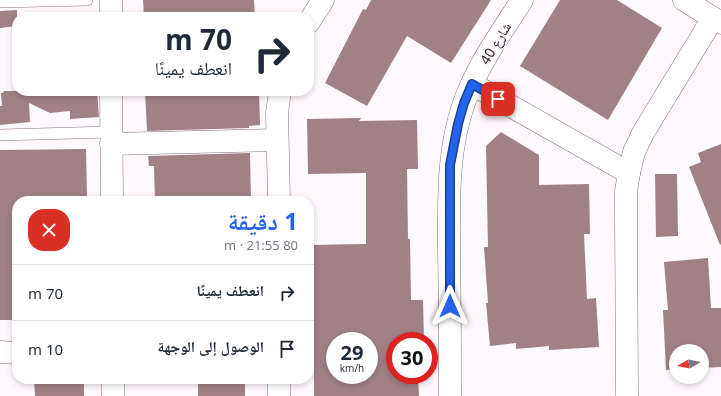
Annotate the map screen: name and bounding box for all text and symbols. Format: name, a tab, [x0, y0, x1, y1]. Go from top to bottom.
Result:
street label: شارع 40	[475, 18, 516, 68]
text: 70 m	[165, 20, 232, 58]
icon: right	[246, 28, 298, 80]
text: انعطف يمينًا	[155, 56, 232, 80]
pin	[481, 82, 515, 116]
icon: arrive	[487, 88, 509, 110]
text: 1 دقيقة	[228, 204, 298, 237]
button: close	[28, 209, 70, 251]
text: 80 m · 21:55	[224, 236, 298, 254]
text: انعطف يمينًا	[196, 280, 264, 300]
icon: right	[276, 282, 298, 304]
text: 70 m	[28, 283, 63, 303]
position arrow	[429, 285, 471, 327]
speed limit sign: 30	[386, 332, 438, 384]
text: الوصول إلى الوجهة	[158, 336, 264, 356]
icon: arrive	[276, 338, 298, 360]
text: 10 m	[28, 339, 63, 359]
text: 29	[341, 339, 363, 366]
north arrow	[669, 344, 709, 384]
map controls	[669, 344, 709, 384]
text: km/h	[340, 361, 364, 375]

